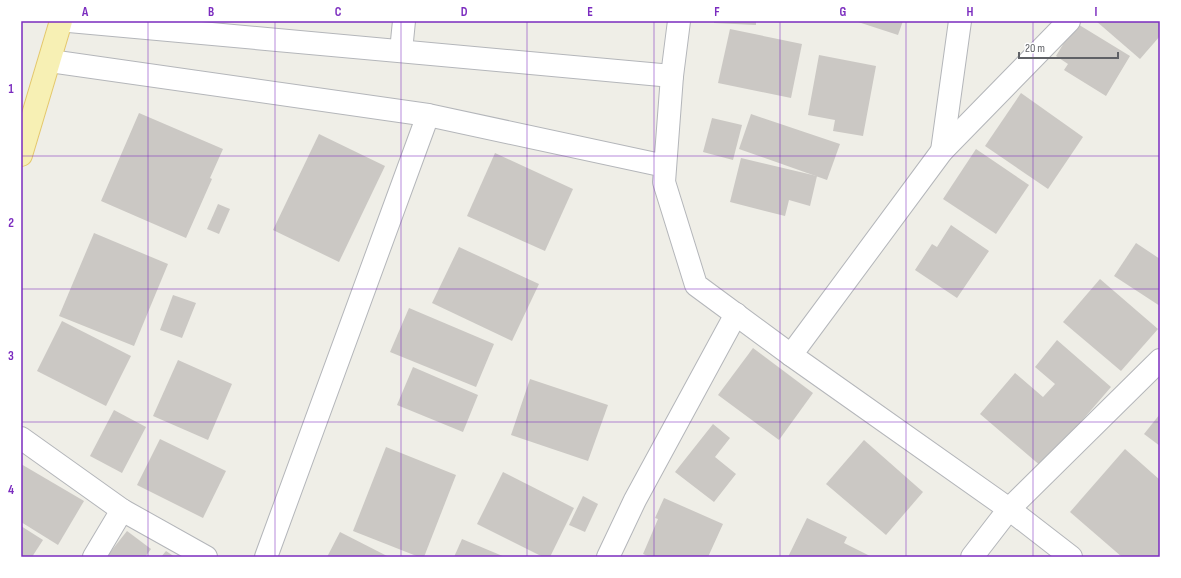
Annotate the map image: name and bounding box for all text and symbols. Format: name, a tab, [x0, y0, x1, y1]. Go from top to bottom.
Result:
text: A	[81, 4, 89, 20]
text: B	[208, 4, 214, 20]
text: C	[335, 4, 342, 20]
text: D	[461, 4, 468, 20]
text: E	[587, 4, 593, 20]
text: F	[714, 4, 720, 20]
text: G	[840, 4, 847, 20]
text: H	[967, 4, 974, 20]
text: I	[1095, 4, 1098, 20]
scale bar	[1019, 34, 1118, 60]
text: 20 m	[1025, 41, 1045, 56]
text: 1	[8, 81, 14, 97]
text: 2	[8, 215, 14, 231]
text: 3	[8, 348, 14, 364]
text: 4	[8, 482, 14, 498]

